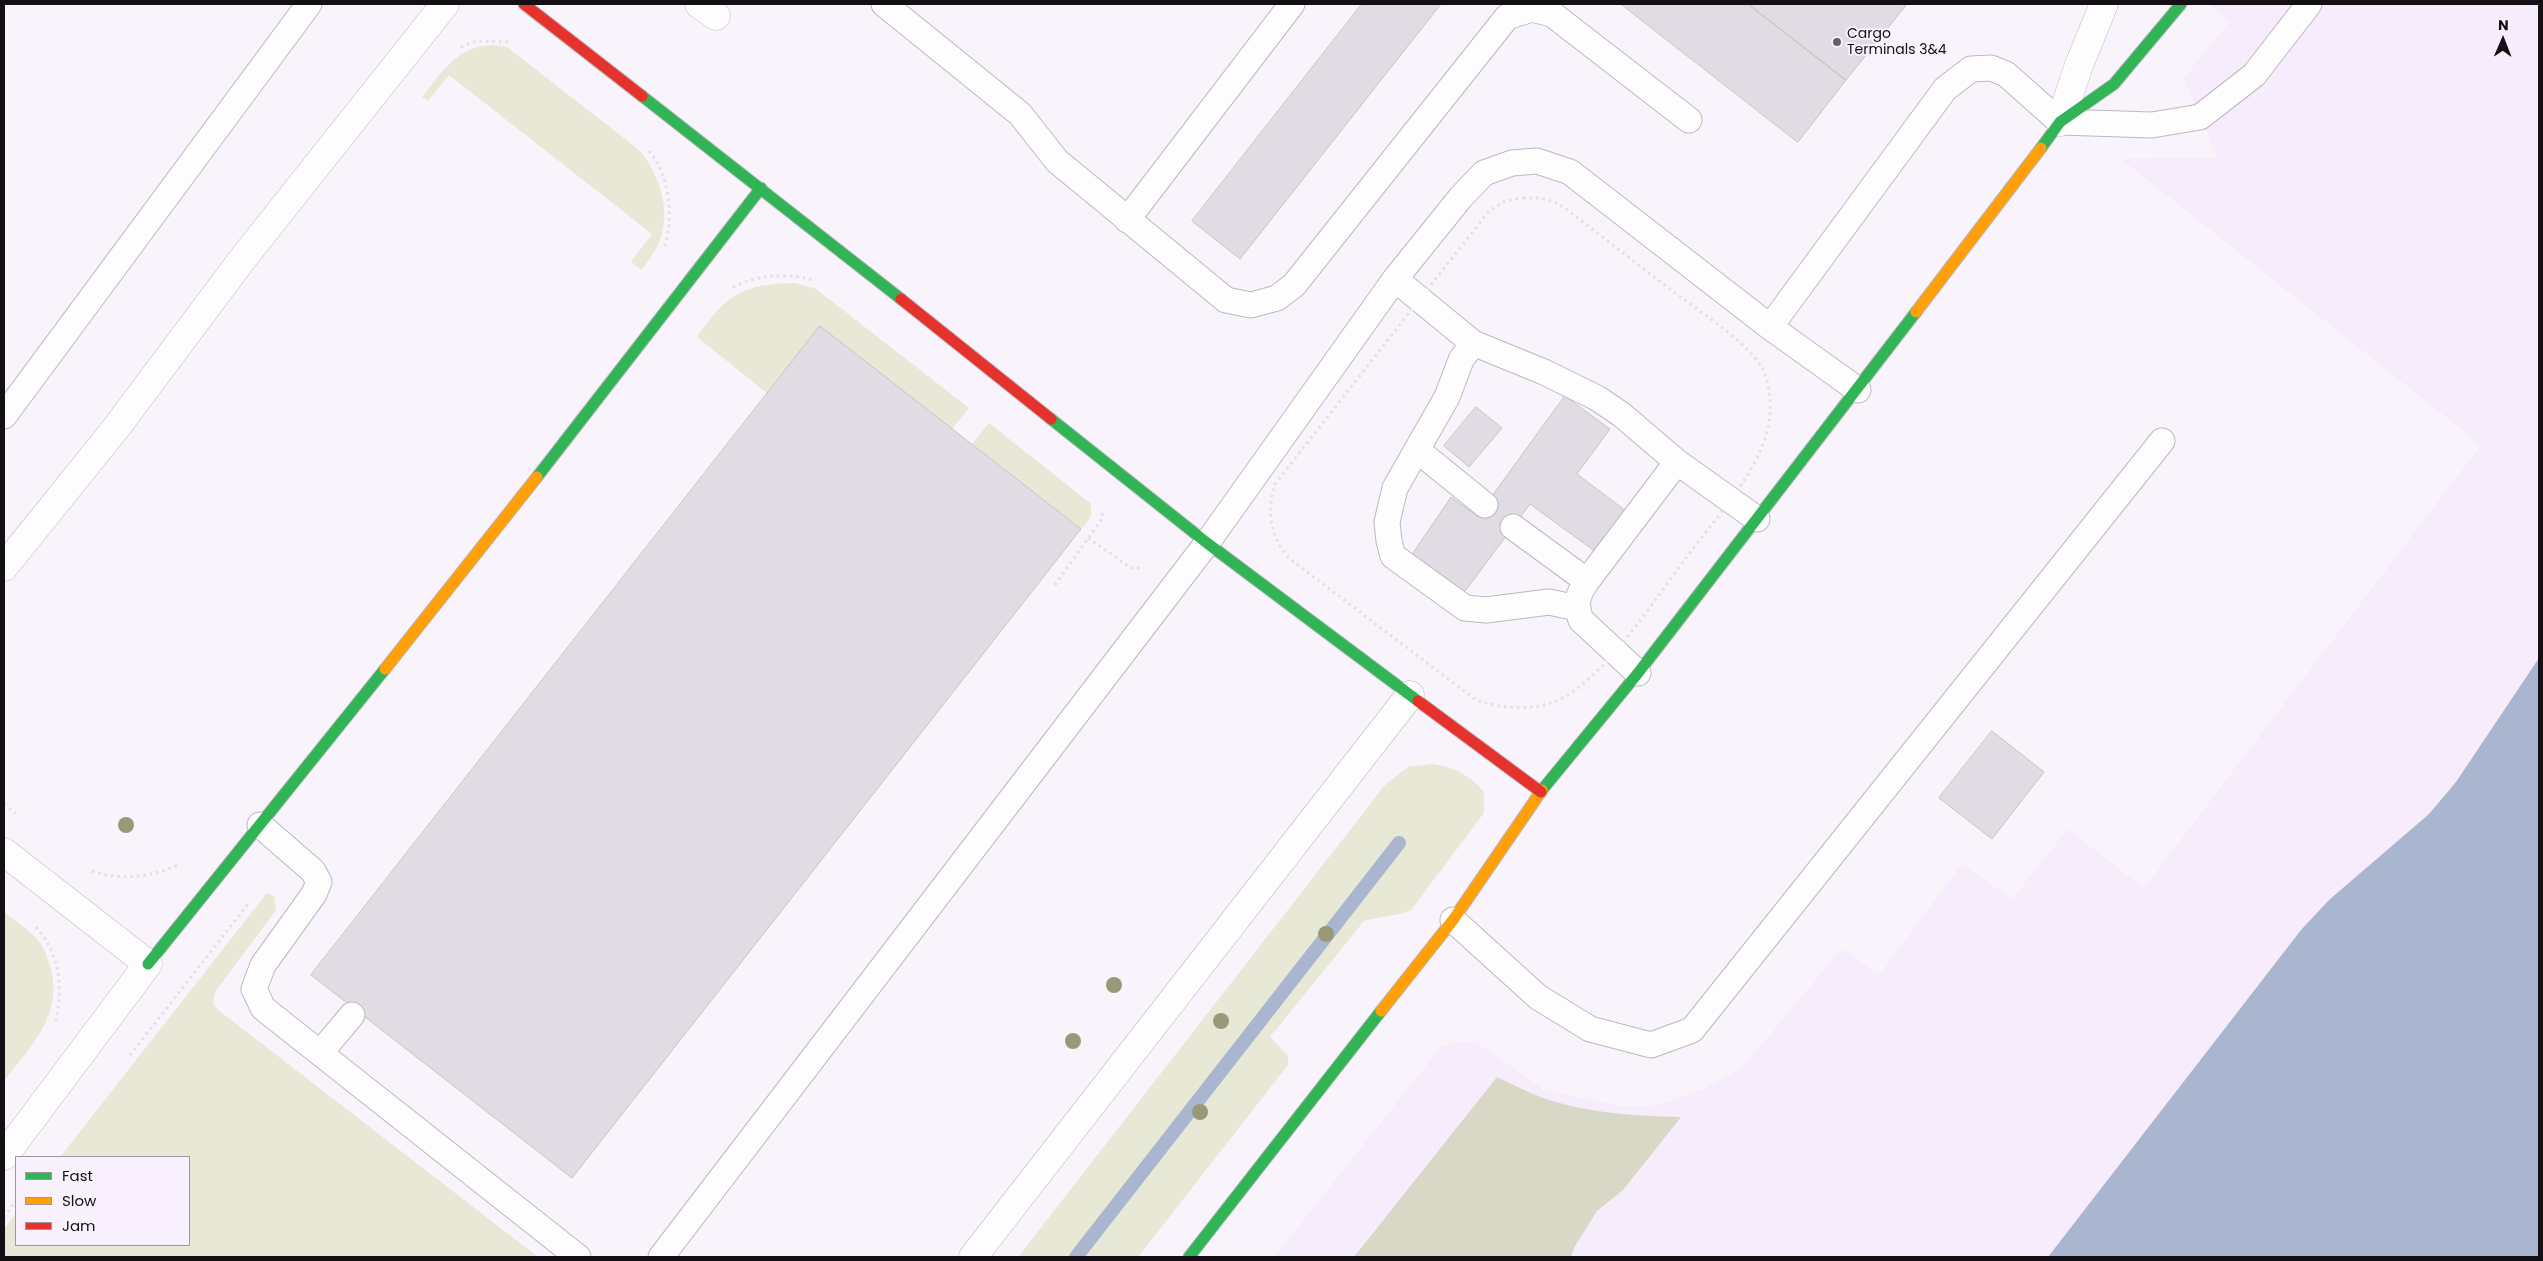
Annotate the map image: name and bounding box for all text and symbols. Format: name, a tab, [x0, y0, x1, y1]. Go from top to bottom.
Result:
north arrow	[2478, 15, 2528, 65]
text: N	[2498, 15, 2509, 35]
place label: Cargo Terminals 3&4	[1847, 26, 1947, 58]
marker: Cargo Terminals 3&4	[1831, 36, 1843, 48]
legend	[15, 1156, 190, 1246]
text: Fast	[62, 1165, 93, 1186]
text: Slow	[62, 1190, 96, 1211]
text: Jam	[62, 1215, 96, 1236]

